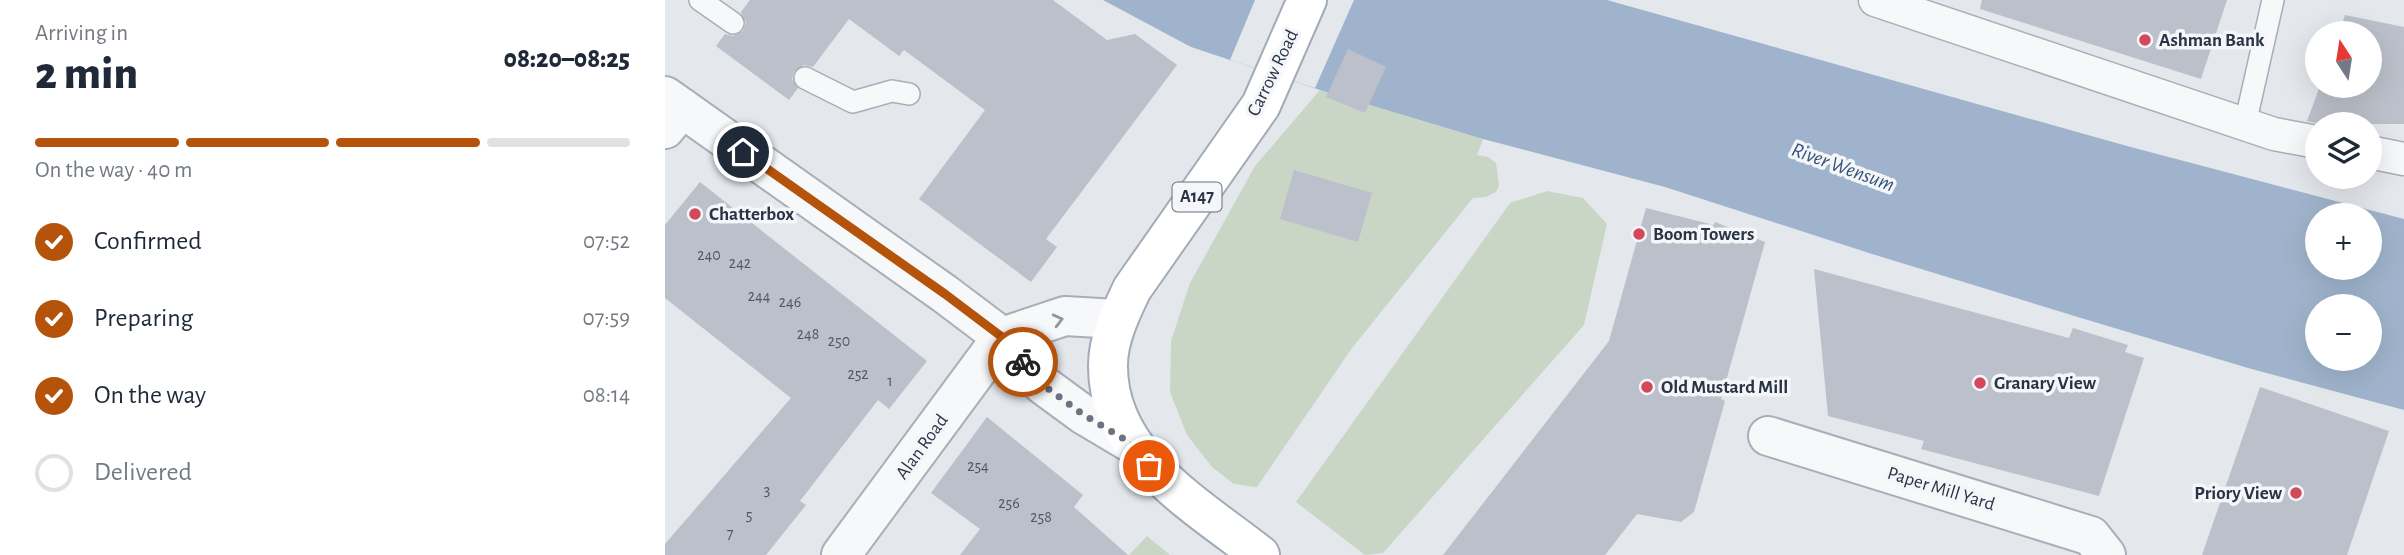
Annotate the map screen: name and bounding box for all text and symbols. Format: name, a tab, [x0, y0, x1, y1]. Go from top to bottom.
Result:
north arrow	[2305, 21, 2382, 98]
map controls	[2305, 21, 2382, 371]
text: Arriving in	[35, 22, 128, 45]
street label: Carrow Road	[1244, 27, 1302, 119]
place label: Ashman Bank	[2159, 31, 2265, 50]
marker: Ashman Bank	[2137, 32, 2153, 48]
text: 08:20–08:25	[504, 46, 630, 72]
text: 2 min	[35, 51, 138, 97]
button: layers	[2305, 112, 2382, 189]
pin	[713, 122, 773, 182]
icon: home	[724, 133, 762, 171]
water label: River Wensum	[1789, 139, 1897, 195]
text: On the way · 40 m	[35, 159, 193, 182]
road number: A147	[1173, 182, 1221, 212]
button: +	[2305, 203, 2382, 280]
place label: Chatterbox	[709, 205, 794, 224]
marker: Chatterbox	[687, 206, 703, 222]
icon: check	[35, 223, 73, 261]
place label: Boom Towers	[1653, 225, 1754, 244]
marker: Boom Towers	[1631, 226, 1647, 242]
text: Confirmed	[94, 228, 202, 254]
text: 07:52	[583, 230, 630, 253]
house number: 240	[697, 247, 721, 263]
house number: 242	[729, 255, 751, 271]
house number: 244	[748, 288, 771, 304]
house number: 246	[779, 294, 801, 310]
button: −	[2305, 294, 2382, 371]
icon: check	[35, 300, 73, 338]
text: Preparing	[94, 305, 193, 331]
text: 07:59	[583, 307, 630, 330]
one-way arrow	[1052, 313, 1064, 328]
house number: 248	[797, 326, 819, 342]
courier	[988, 327, 1058, 397]
house number: 250	[828, 333, 850, 349]
icon: bike	[1004, 343, 1042, 381]
house number: 252	[847, 366, 869, 382]
house number: 1	[887, 373, 893, 389]
place label: Granary View	[1994, 374, 2097, 393]
marker: Granary View	[1972, 375, 1988, 391]
icon: check	[35, 377, 73, 415]
place label: Old Mustard Mill	[1661, 378, 1788, 397]
marker: Old Mustard Mill	[1639, 379, 1655, 395]
text: On the way	[94, 382, 206, 408]
text: 08:14	[583, 384, 630, 407]
street label: Alan Road	[892, 411, 952, 483]
pin	[1119, 436, 1179, 496]
icon: bag	[1130, 447, 1168, 485]
house number: 254	[967, 458, 989, 474]
text: Delivered	[94, 459, 192, 485]
street label: Paper Mill Yard	[1885, 464, 1997, 514]
house number: 3	[764, 482, 770, 498]
place label: Priory View	[2194, 484, 2283, 503]
marker: Priory View	[2288, 485, 2304, 501]
house number: 256	[998, 495, 1020, 511]
house number: 5	[746, 507, 752, 523]
house number: 258	[1030, 509, 1052, 525]
house number: 7	[727, 526, 734, 542]

